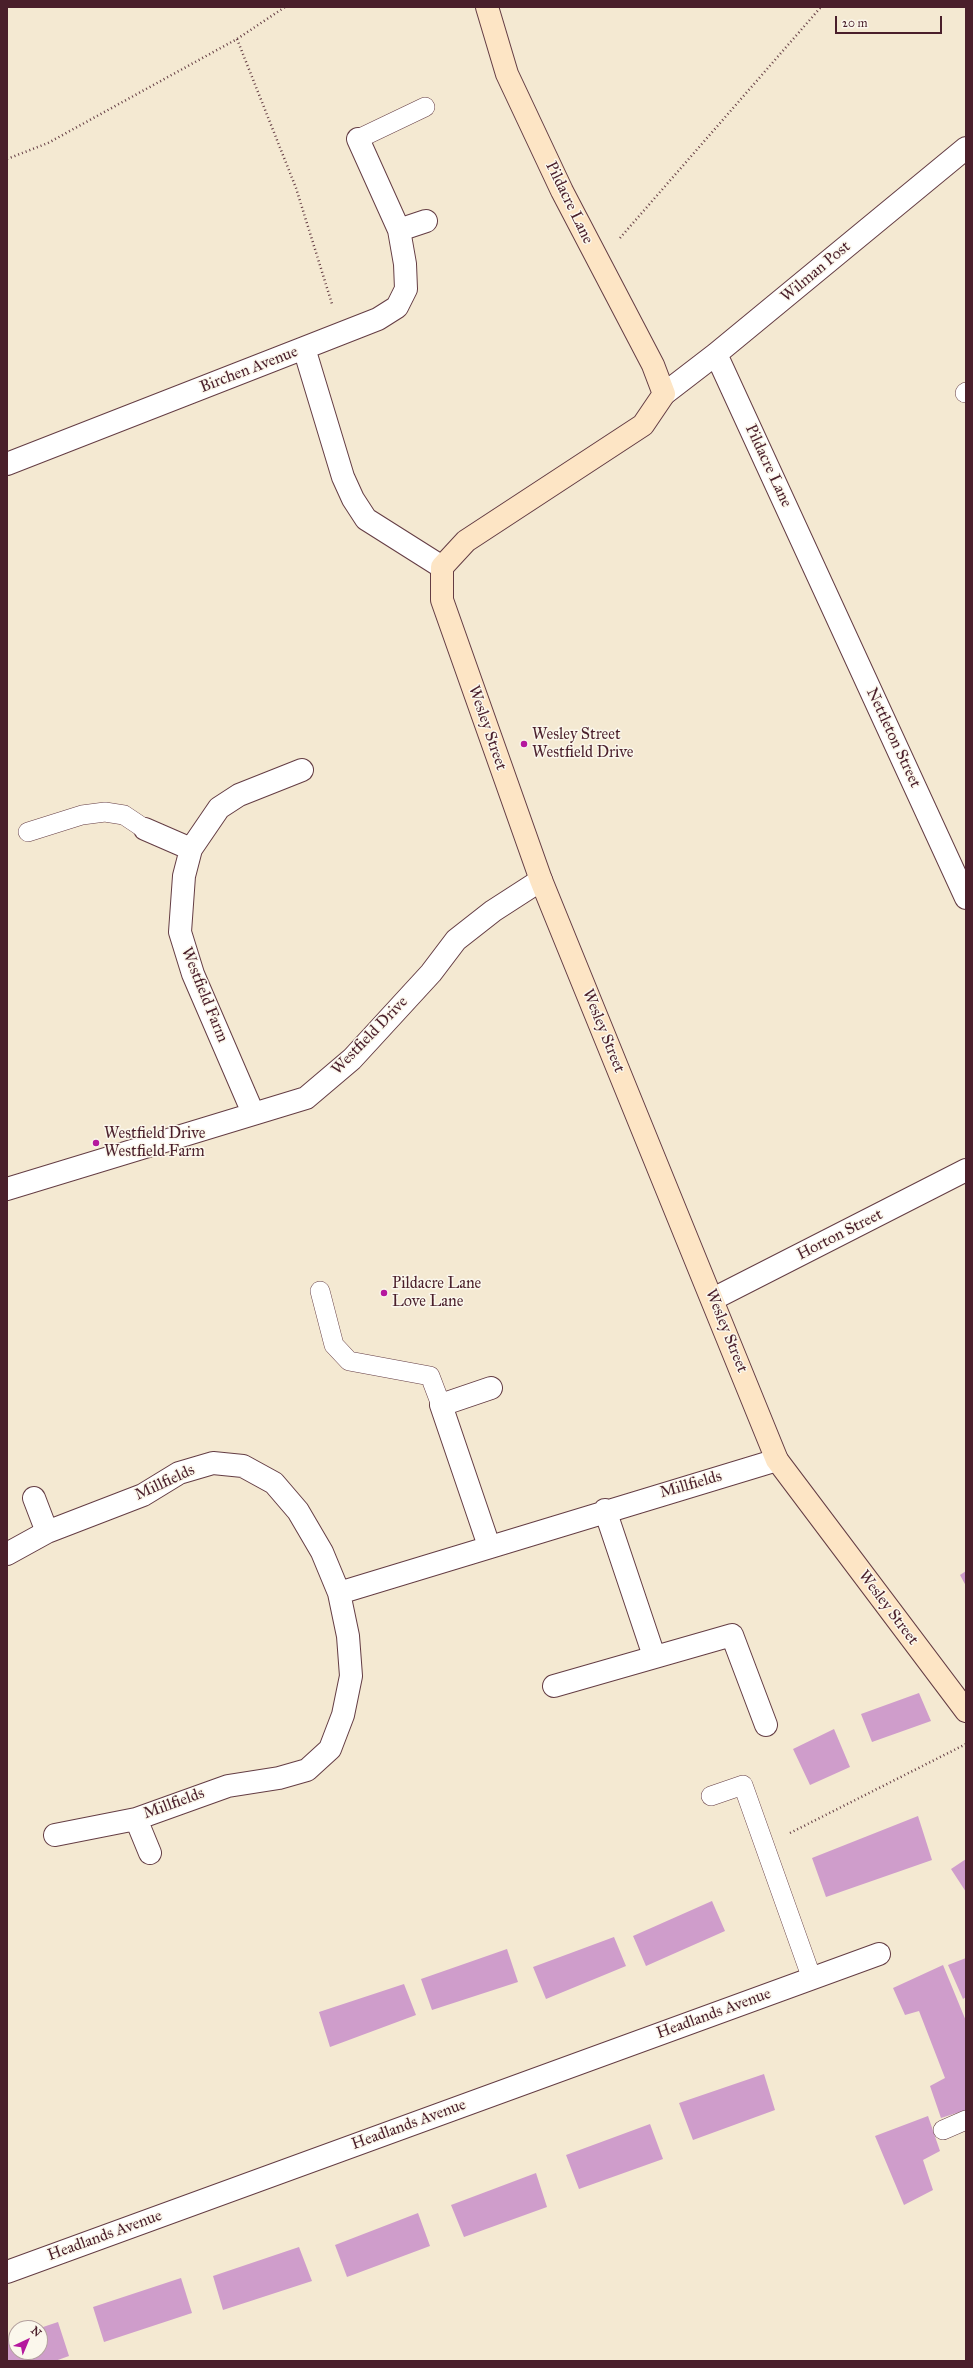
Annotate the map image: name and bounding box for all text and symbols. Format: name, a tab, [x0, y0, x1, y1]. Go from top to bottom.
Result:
scale bar	[837, 8, 944, 34]
text: 20 m	[842, 16, 868, 30]
street label: Pildacre Lane	[541, 159, 597, 247]
street label: Wilman Post	[777, 237, 855, 307]
street label: Birchen Avenue	[197, 343, 301, 397]
street label: Pildacre Lane	[740, 421, 796, 511]
street label: Wesley Street	[464, 683, 510, 773]
street label: Nettleton Street	[861, 685, 925, 791]
place label: Wesley Street Westfield Drive	[532, 725, 633, 763]
marker: Wesley Street Westfield Drive	[519, 739, 529, 749]
street label: Westfield Farm	[176, 945, 232, 1045]
street label: Wesley Street	[578, 986, 628, 1076]
street label: Westfield Drive	[328, 993, 412, 1079]
place label: Westfield Drive Westfield Farm	[104, 1124, 205, 1162]
marker: Westfield Drive Westfield Farm	[91, 1138, 101, 1148]
street label: Horton Street	[794, 1205, 886, 1265]
place label: Pildacre Lane Love Lane	[392, 1274, 481, 1312]
street label: Wesley Street	[701, 1286, 751, 1376]
marker: Pildacre Lane Love Lane	[379, 1288, 389, 1298]
street label: Millfields	[132, 1461, 198, 1505]
street label: Millfields	[658, 1467, 724, 1503]
street label: Wesley Street	[854, 1567, 922, 1649]
street label: Millfields	[141, 1784, 207, 1824]
street label: Headlands Avenue	[654, 1984, 774, 2044]
street label: Headlands Avenue	[349, 2095, 469, 2155]
street label: Headlands Avenue	[45, 2206, 165, 2266]
north arrow	[8, 2320, 48, 2360]
text: N	[28, 2324, 44, 2340]

